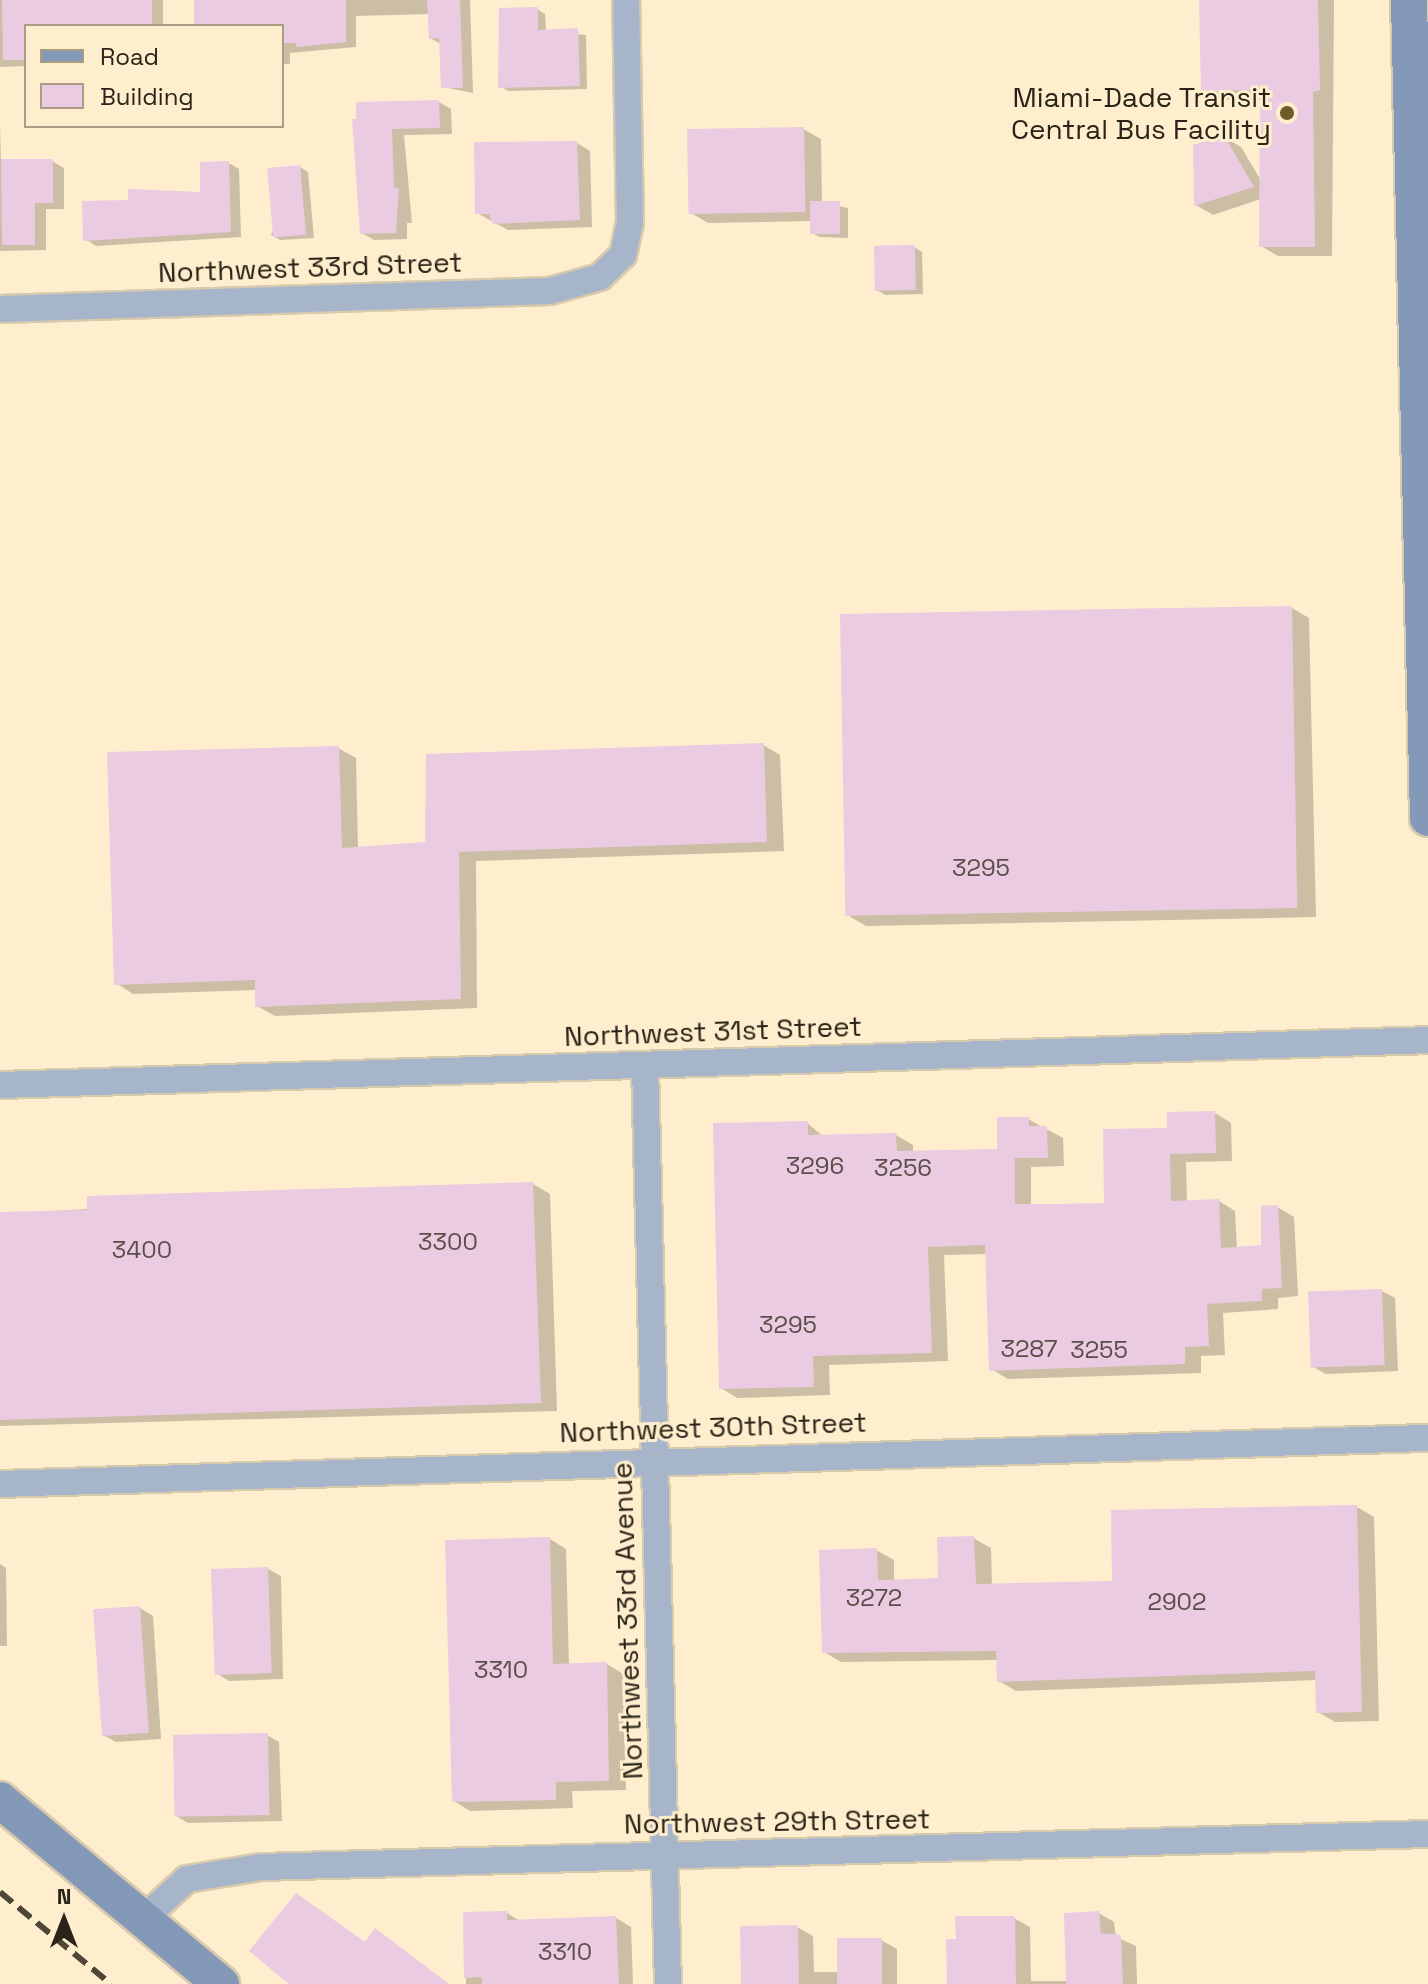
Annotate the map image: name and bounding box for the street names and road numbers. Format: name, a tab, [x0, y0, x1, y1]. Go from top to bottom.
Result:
street label: Northwest 33rd Street	[157, 245, 463, 289]
street label: Northwest 31st Street	[564, 1009, 862, 1053]
street label: Northwest 30th Street	[559, 1405, 867, 1449]
street label: Northwest 33rd Avenue	[605, 1462, 649, 1780]
street label: Northwest 29th Street	[624, 1802, 930, 1840]

